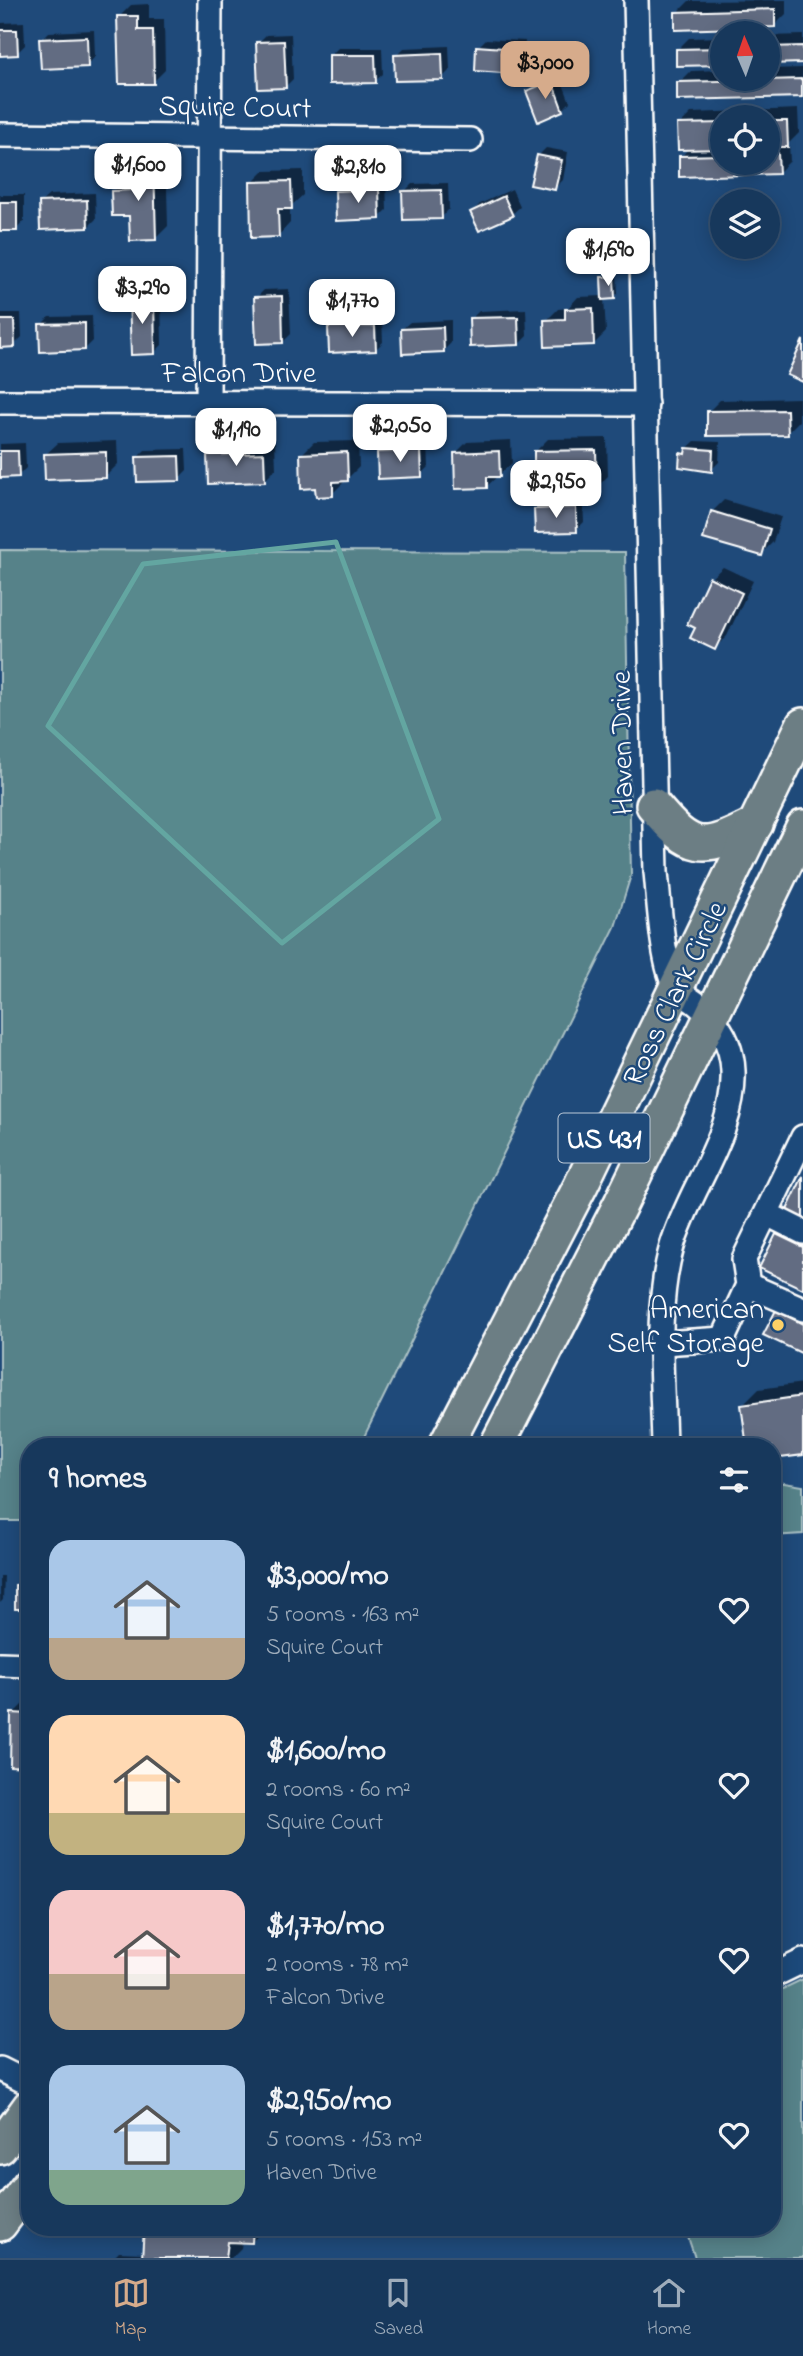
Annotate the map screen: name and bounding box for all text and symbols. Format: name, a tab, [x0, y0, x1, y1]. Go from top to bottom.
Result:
north arrow	[710, 21, 780, 91]
map controls	[710, 21, 780, 259]
pin: $3,000	[488, 42, 602, 101]
text: $3,000	[516, 47, 574, 80]
street label: Squire Court	[158, 86, 312, 132]
button: locate	[710, 105, 780, 175]
pin: $1,600	[81, 144, 195, 203]
pin: $2,810	[301, 146, 415, 205]
text: $1,600	[110, 149, 166, 182]
text: $2,810	[330, 151, 386, 184]
button: layers	[710, 189, 780, 259]
pin: $1,690	[551, 229, 665, 288]
text: $1,690	[582, 234, 634, 267]
pin: $3,290	[85, 266, 199, 326]
text: $3,290	[114, 272, 170, 305]
pin: $1,770	[295, 280, 409, 339]
text: $1,770	[325, 285, 379, 318]
street label: Falcon Drive	[161, 353, 317, 397]
pin: $2,050	[343, 405, 457, 464]
pin: $1,190	[179, 408, 293, 468]
text: $2,050	[369, 410, 431, 443]
text: $1,190	[211, 414, 261, 447]
pin: $2,950	[499, 461, 613, 520]
text: $2,950	[526, 466, 586, 499]
street label: Haven Drive	[601, 670, 647, 816]
street label: Ross Clark Circle	[613, 894, 741, 1094]
road number: US 431	[558, 1114, 650, 1162]
place label: American Self Storage	[607, 1289, 765, 1367]
marker: American Self Storage	[770, 1317, 786, 1333]
text: 9 homes	[49, 1458, 147, 1502]
icon: filters	[715, 1461, 753, 1499]
text: $3,000/mo	[266, 1555, 389, 1599]
icon: home	[105, 1568, 189, 1652]
icon: heart	[715, 1591, 753, 1629]
text: 5 rooms · 163 m²	[266, 1599, 419, 1632]
text: Squire Court	[266, 1632, 383, 1665]
text: $1,600/mo	[266, 1730, 386, 1774]
icon: home	[105, 1743, 189, 1827]
icon: heart	[715, 1766, 753, 1804]
text: 2 rooms · 60 m²	[266, 1774, 411, 1807]
text: Squire Court	[266, 1807, 383, 1840]
text: $1,770/mo	[266, 1905, 385, 1949]
icon: home	[105, 1918, 189, 2002]
icon: heart	[715, 1941, 753, 1979]
text: 2 rooms · 78 m²	[266, 1949, 409, 1982]
text: Falcon Drive	[266, 1982, 384, 2015]
text: $2,950/mo	[266, 2080, 392, 2124]
icon: home	[105, 2093, 189, 2177]
icon: heart	[715, 2116, 753, 2154]
text: 5 rooms · 153 m²	[266, 2124, 422, 2157]
text: Haven Drive	[266, 2157, 377, 2190]
tab: Map	[112, 2274, 150, 2343]
tab: Saved	[374, 2274, 423, 2343]
tab: Home	[647, 2274, 691, 2343]

